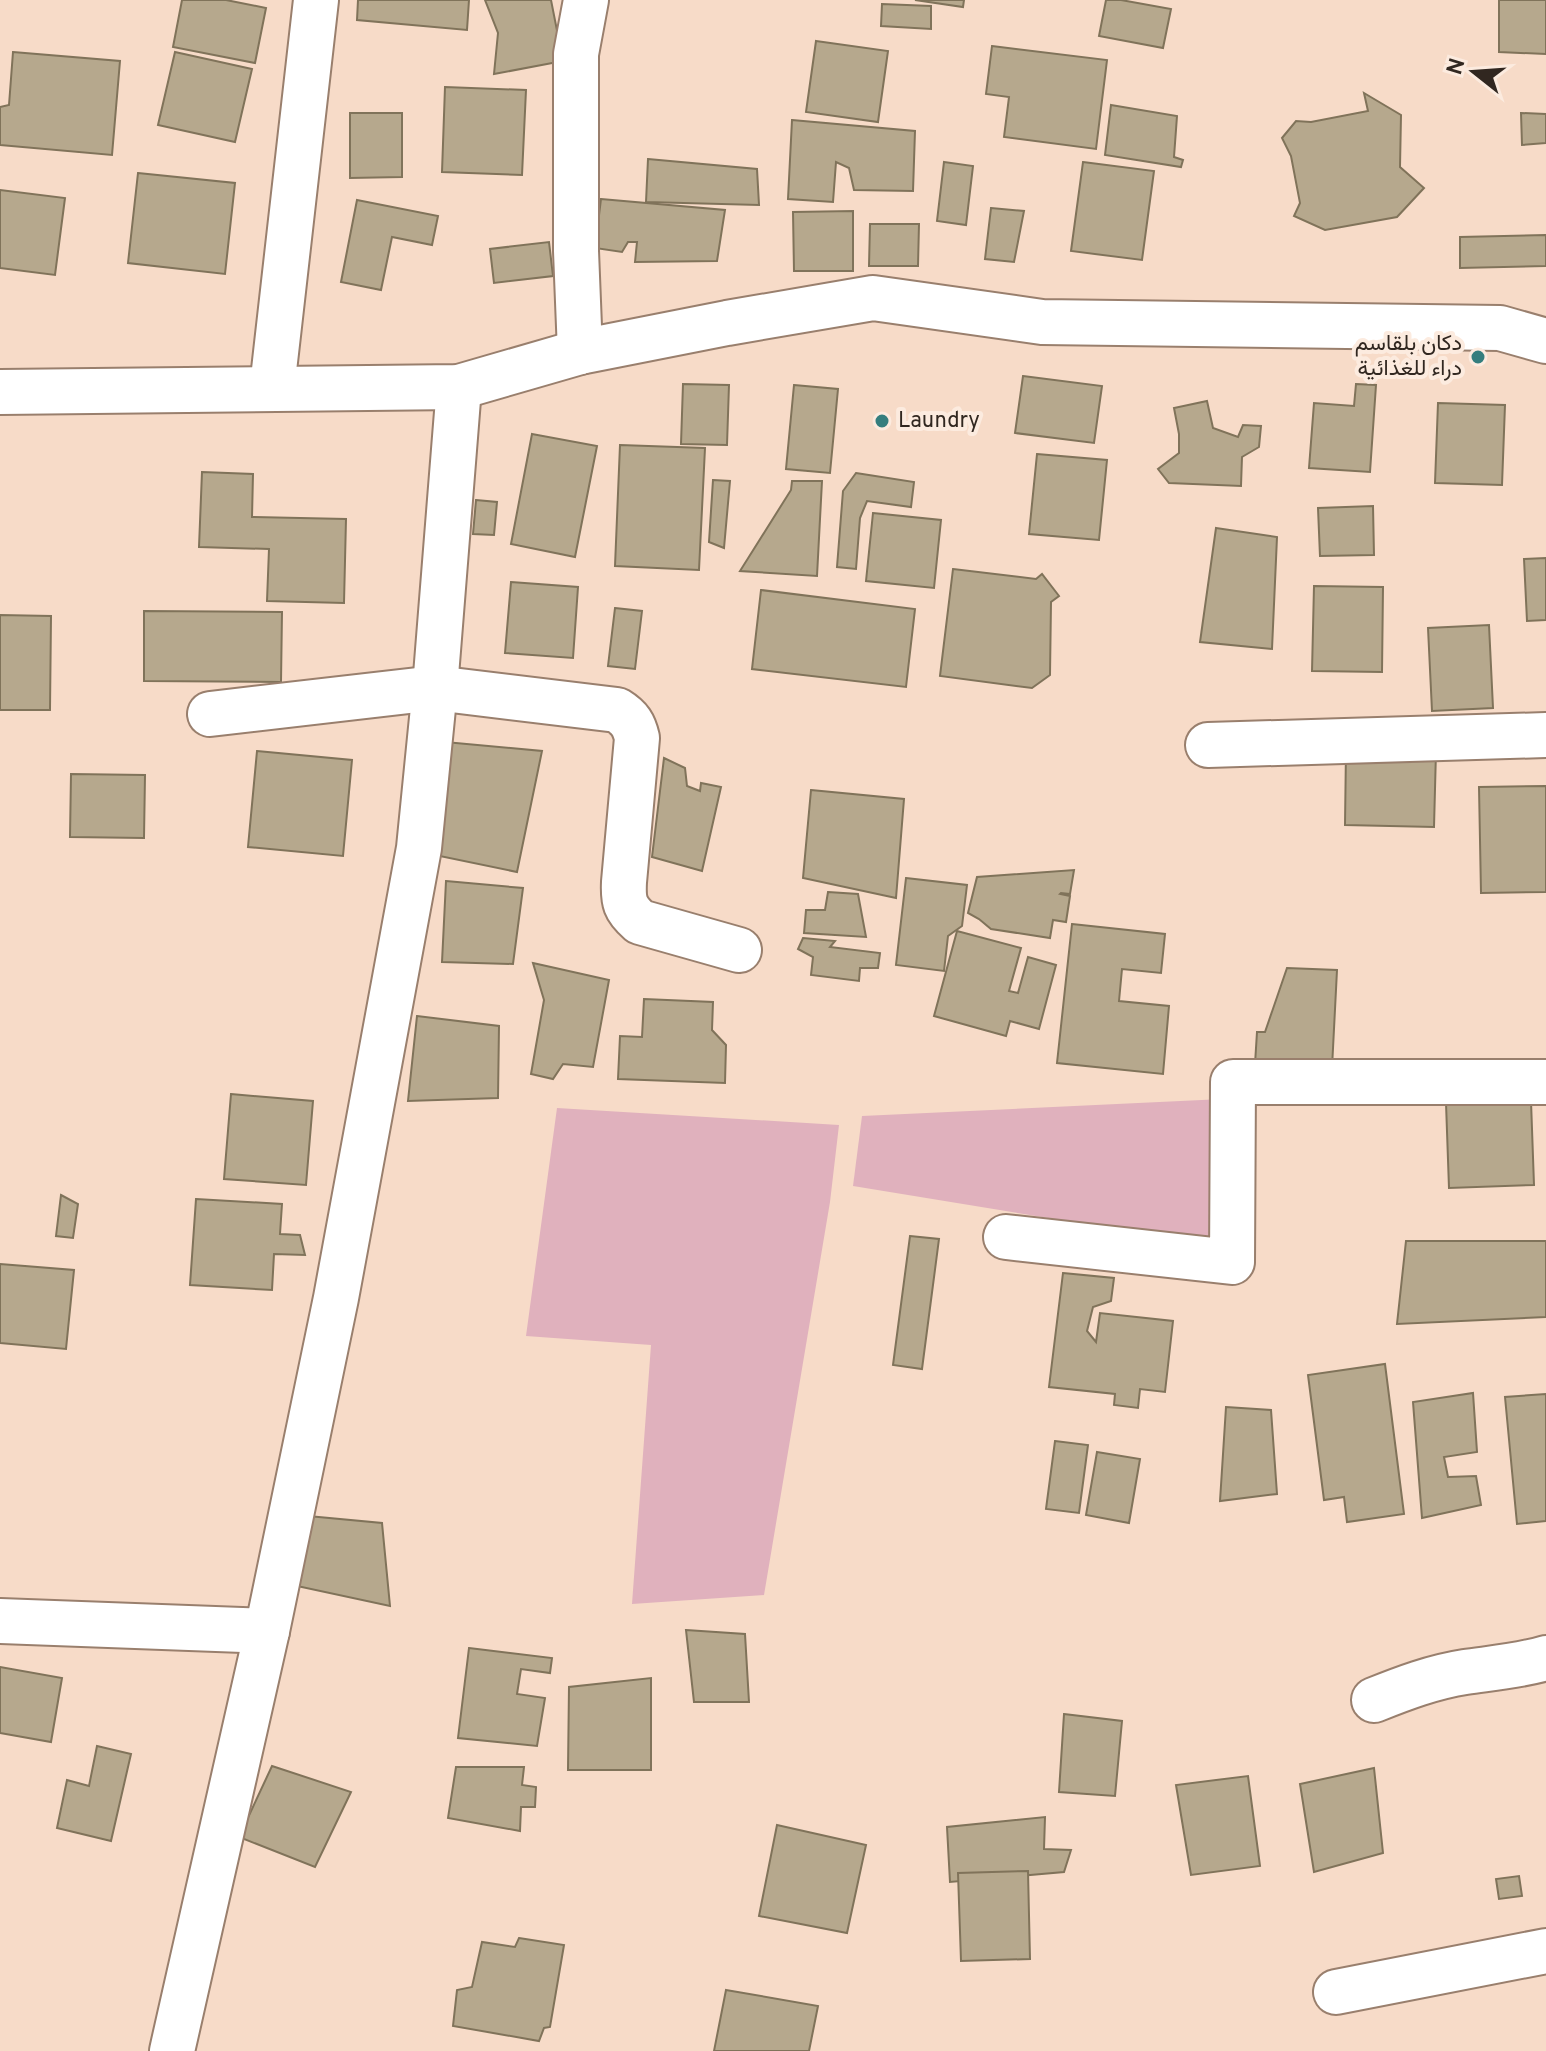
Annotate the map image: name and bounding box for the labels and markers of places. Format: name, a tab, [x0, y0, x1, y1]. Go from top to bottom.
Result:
place label: دكان بلقاسم دراء للغذائية	[1355, 331, 1462, 383]
marker: دكان بلقاسم دراء للغذائية	[1469, 348, 1487, 366]
place label: Laundry	[898, 408, 980, 435]
marker: Laundry	[873, 412, 891, 430]

